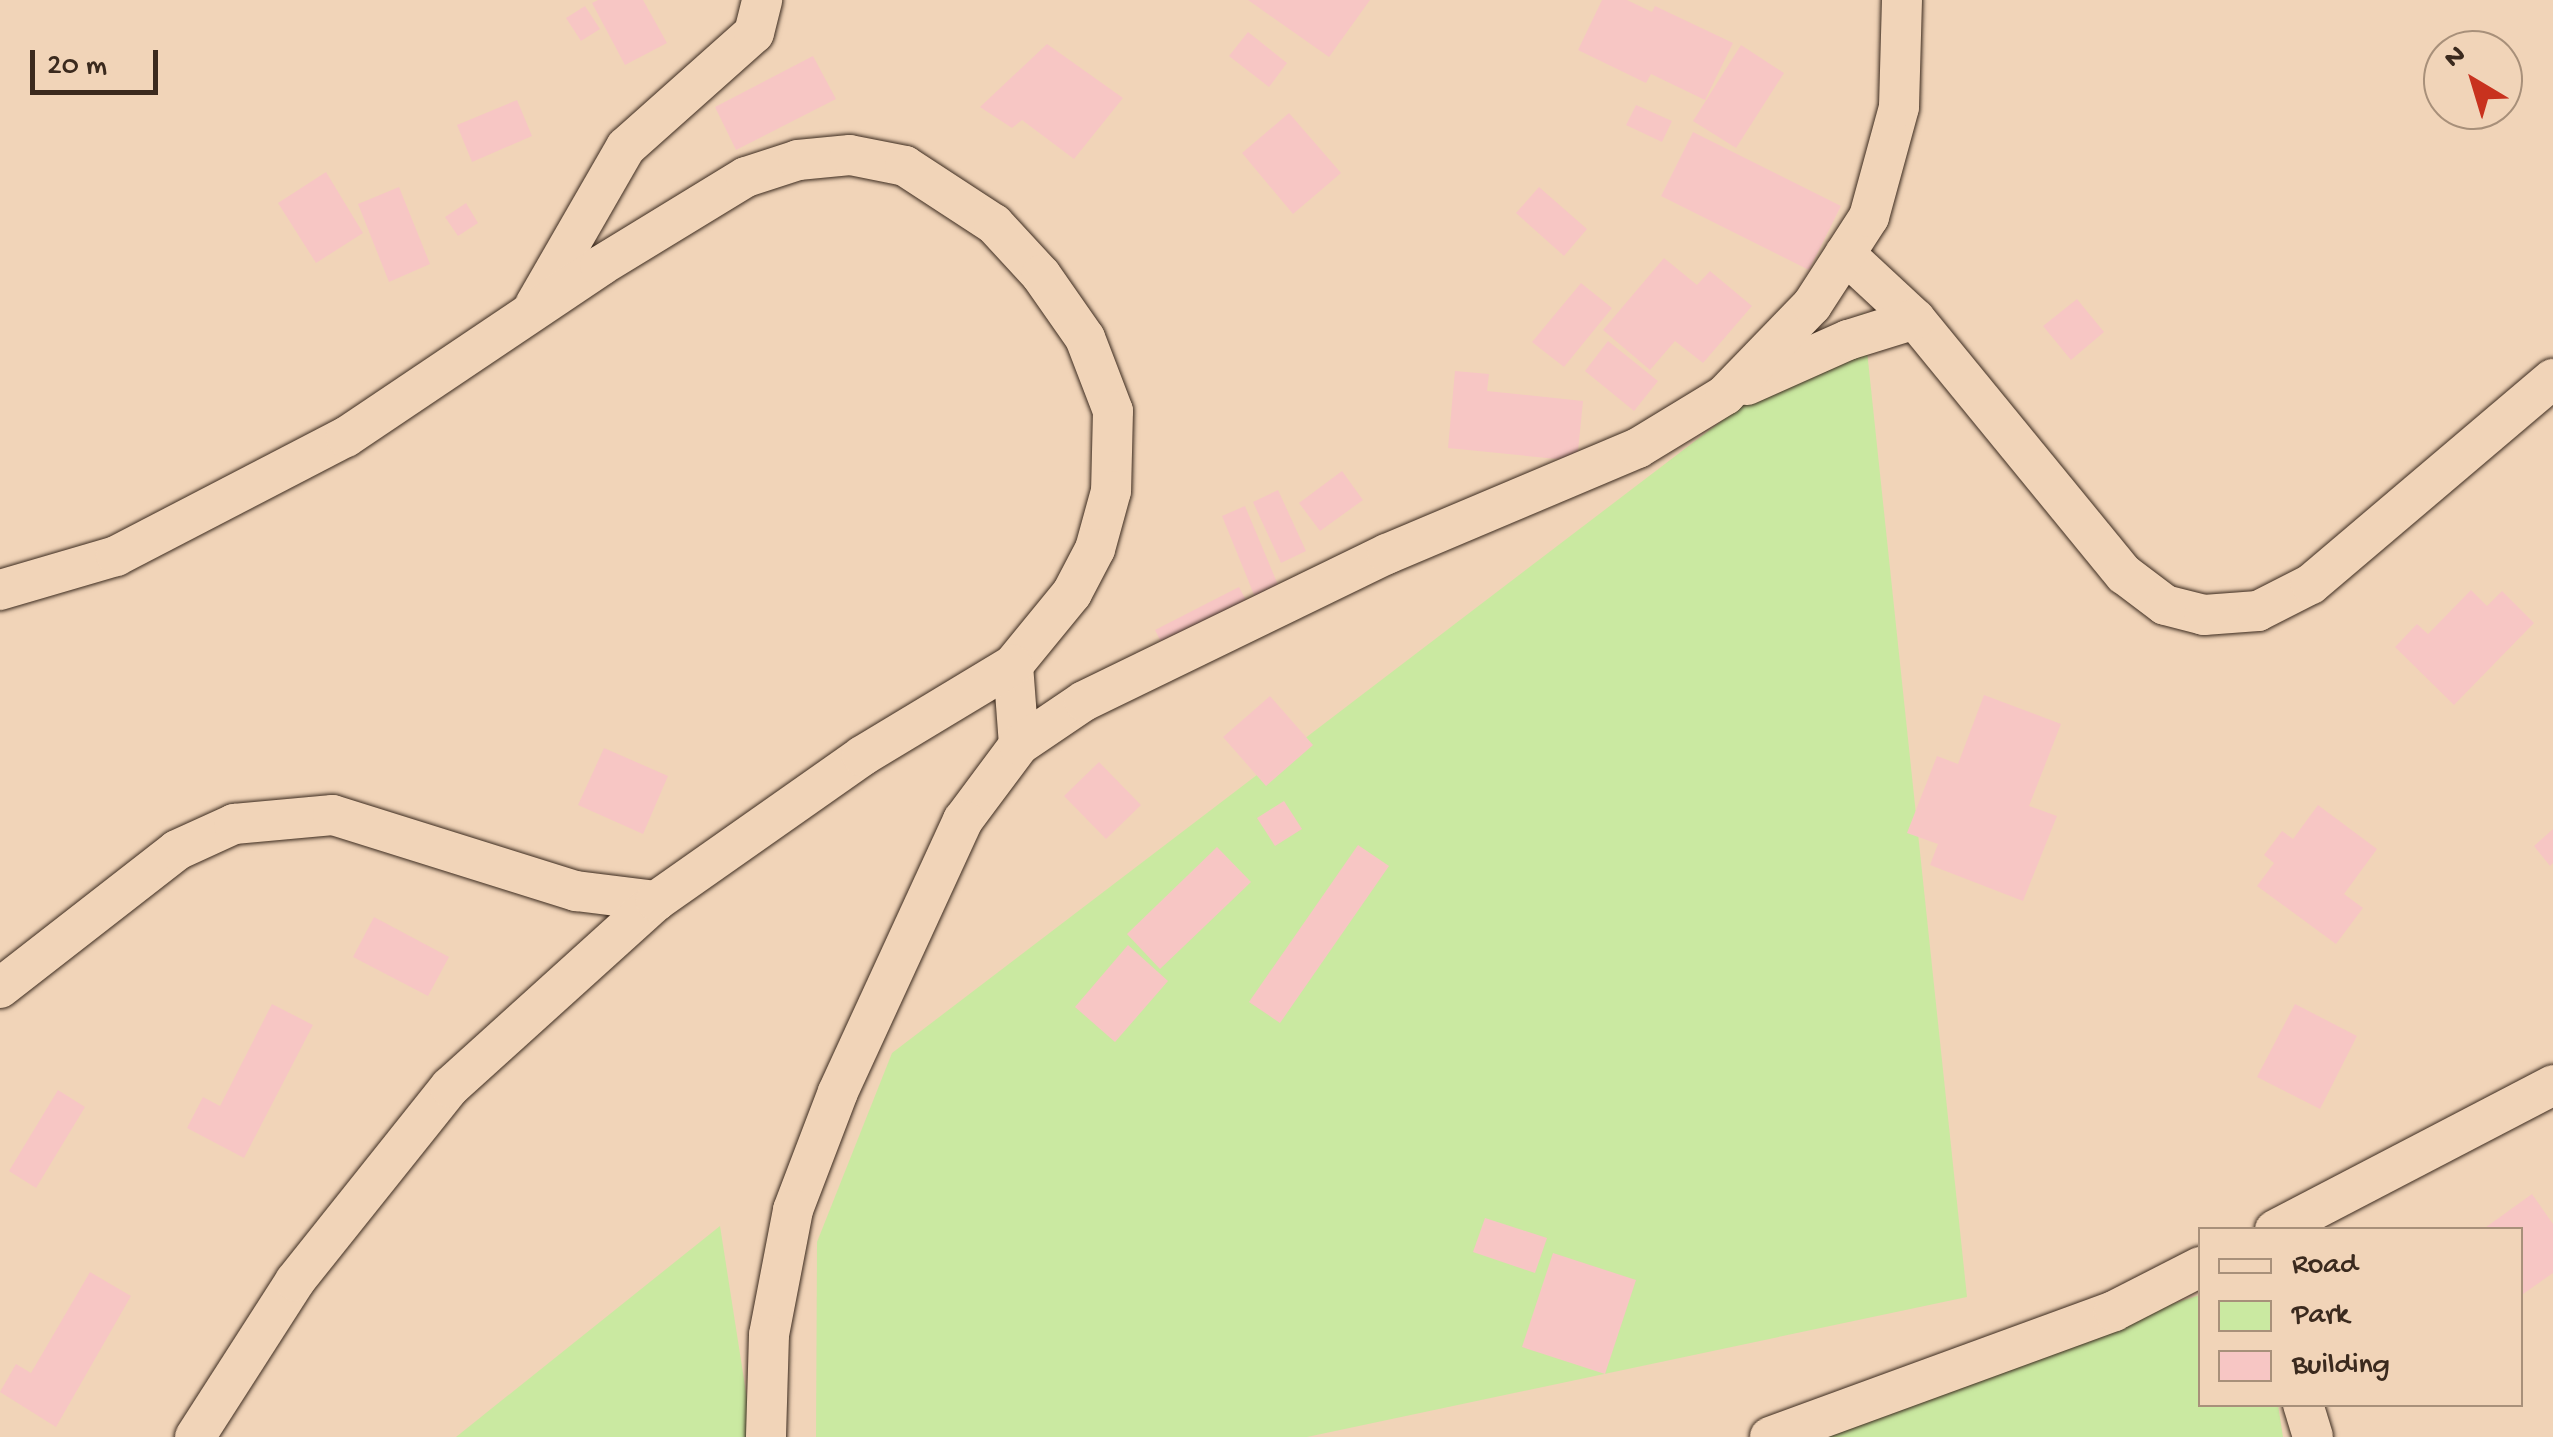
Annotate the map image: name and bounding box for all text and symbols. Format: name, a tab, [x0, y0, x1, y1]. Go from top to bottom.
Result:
scale bar	[35, 30, 162, 92]
north arrow	[2423, 30, 2523, 130]
text: N	[2438, 39, 2473, 76]
text: 20 m	[47, 50, 107, 85]
legend	[2198, 1227, 2523, 1407]
text: Road	[2292, 1249, 2358, 1284]
text: Park	[2292, 1299, 2349, 1334]
text: Building	[2292, 1349, 2390, 1384]

